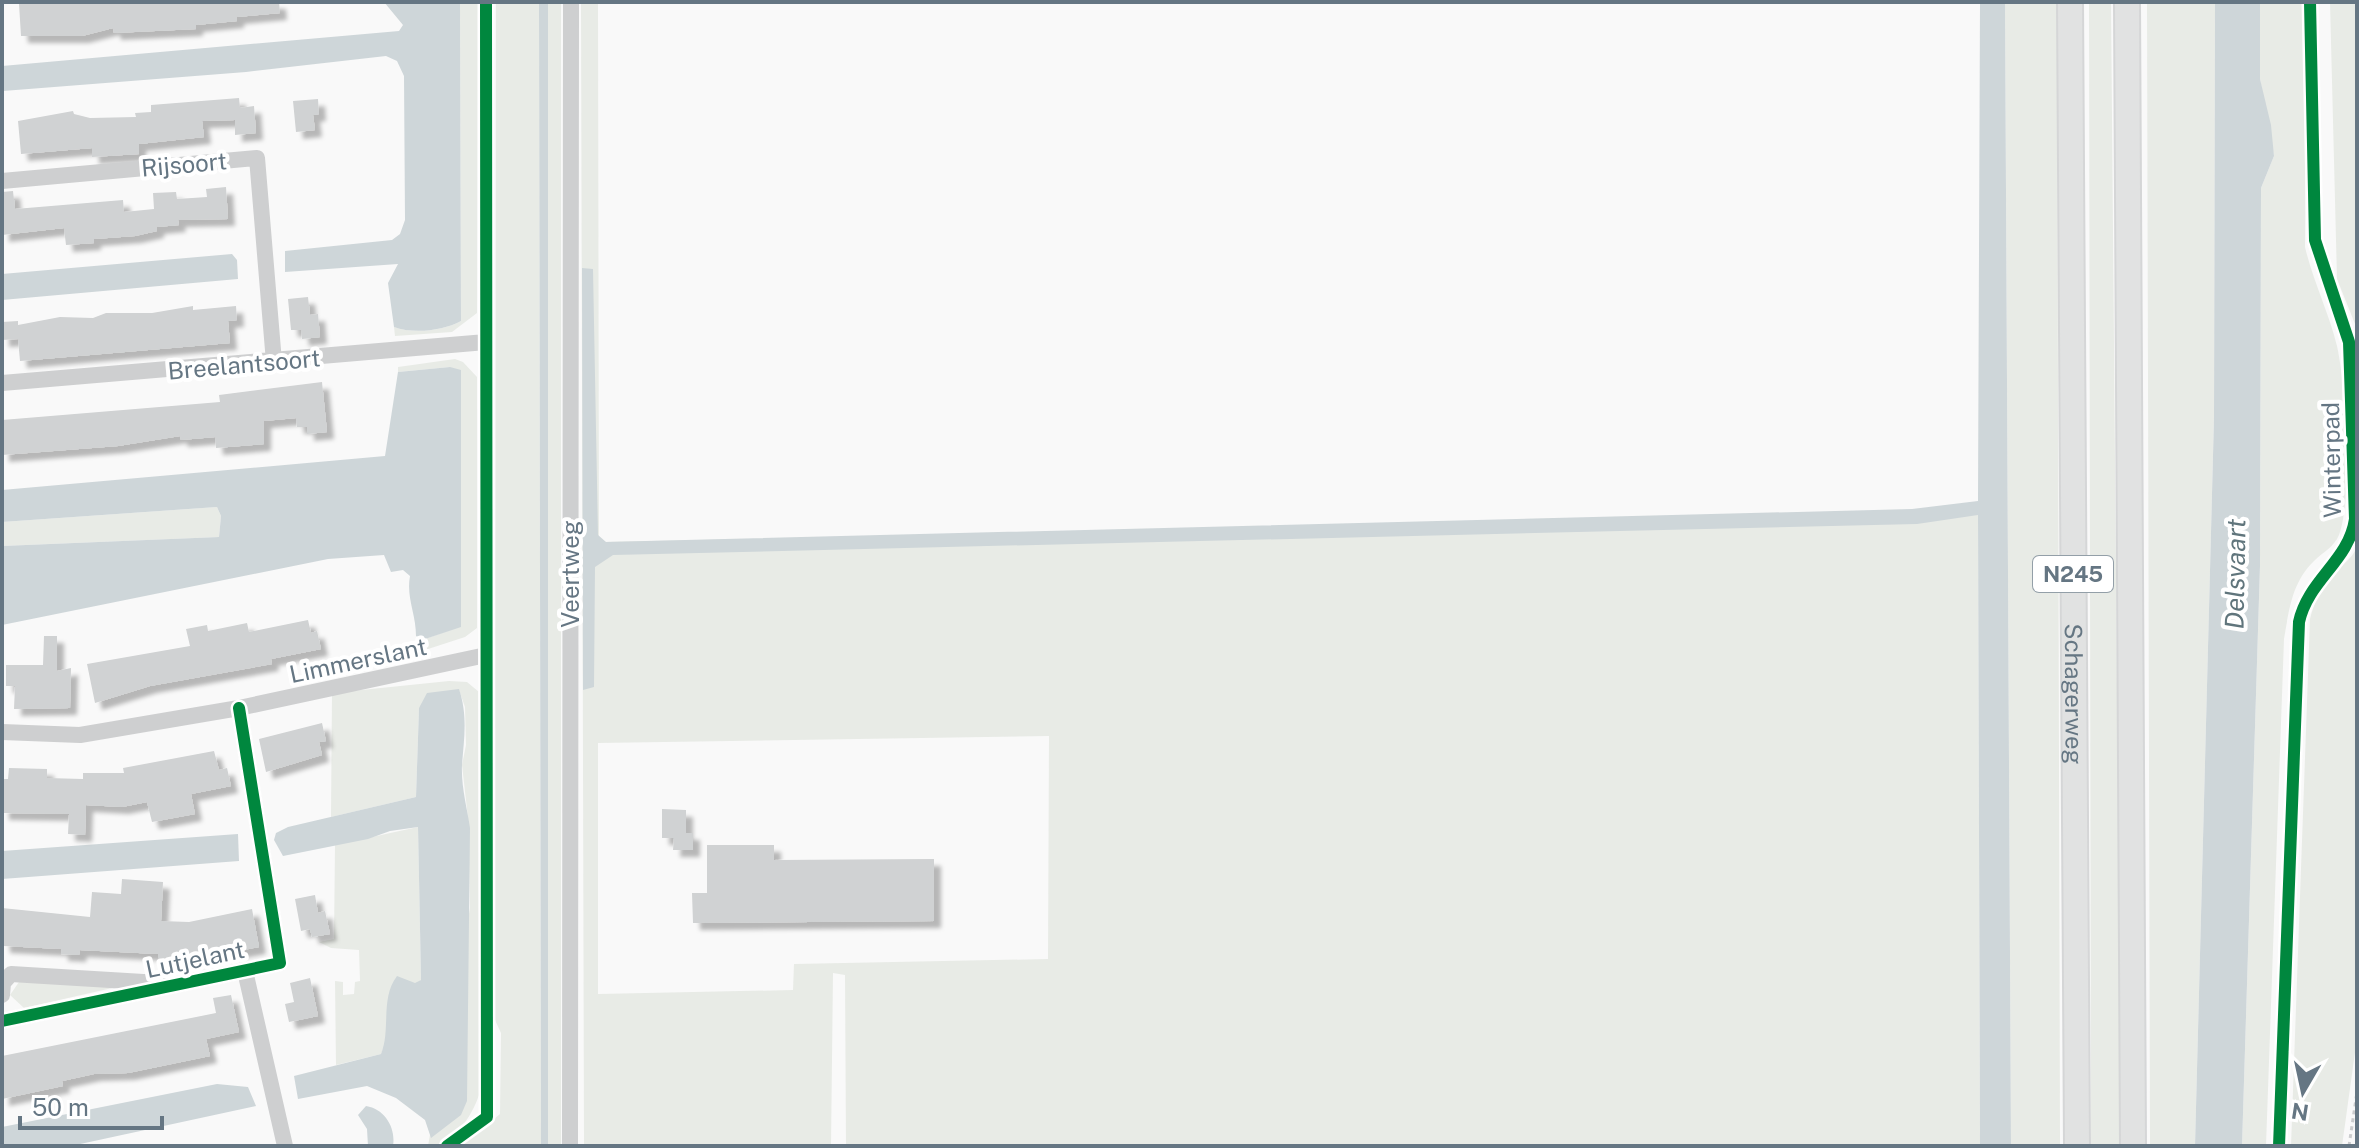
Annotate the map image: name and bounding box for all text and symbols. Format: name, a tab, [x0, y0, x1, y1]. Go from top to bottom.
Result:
street label: Rijsoort	[140, 146, 228, 182]
street label: Breelantsoort	[166, 343, 322, 385]
street label: Winterpad	[2316, 402, 2346, 518]
water label: Delsvaart	[2219, 518, 2251, 630]
street label: Veertweg	[556, 520, 584, 628]
road number: N245	[2033, 556, 2113, 592]
street label: Schagerweg	[2060, 623, 2089, 765]
street label: Limmerslant	[287, 632, 429, 688]
street label: Lutjelant	[143, 935, 247, 983]
north arrow	[2263, 1052, 2343, 1132]
scale bar	[20, 1080, 162, 1130]
text: 50 m	[32, 1093, 89, 1121]
text: N	[2289, 1098, 2310, 1126]

